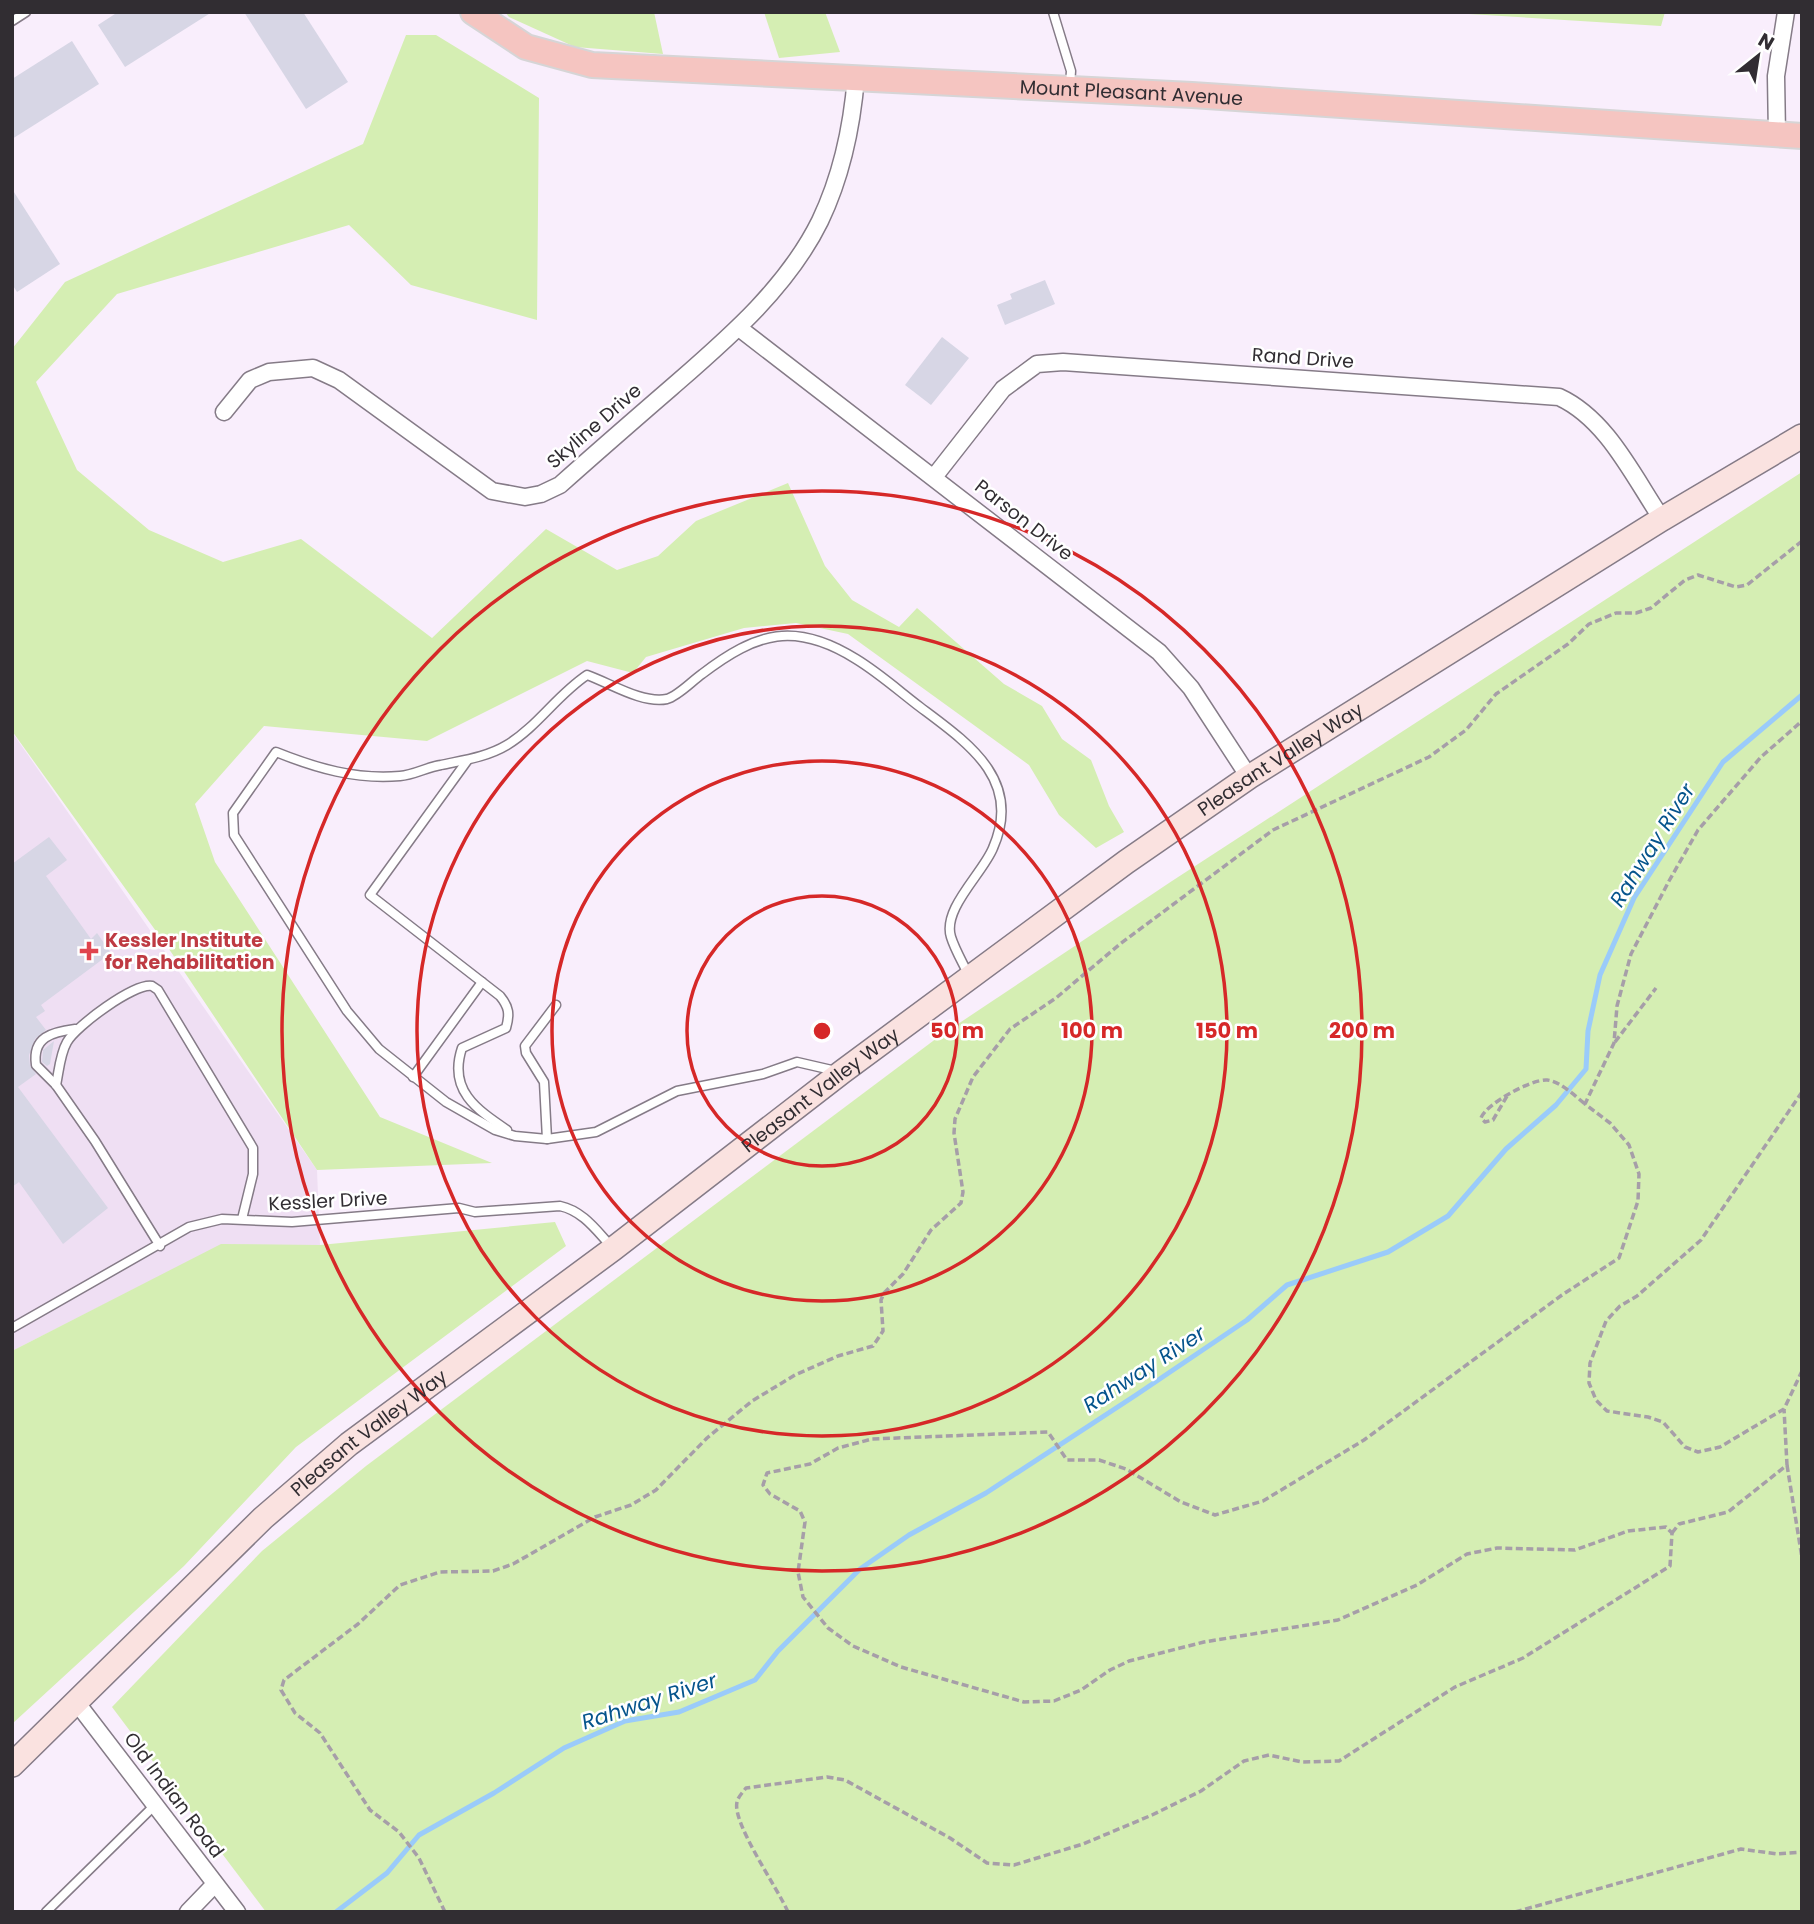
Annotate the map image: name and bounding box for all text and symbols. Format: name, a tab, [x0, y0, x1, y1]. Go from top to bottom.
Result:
north arrow	[1723, 21, 1793, 91]
text: N	[1753, 26, 1779, 57]
street label: Mount Pleasant Avenue	[1019, 73, 1244, 112]
street label: Rand Drive	[1251, 341, 1355, 375]
street label: Skyline Drive	[541, 377, 647, 475]
street label: Parson Drive	[969, 473, 1079, 567]
street label: Pleasant Valley Way	[1192, 695, 1368, 822]
water label: Rahway River	[1602, 777, 1702, 912]
place label: Kessler Institute for Rehabilitation	[105, 927, 274, 976]
marker: Kessler Institute for Rehabilitation	[79, 941, 99, 961]
text: 50 m	[930, 1016, 984, 1045]
text: 100 m	[1061, 1016, 1123, 1045]
text: 150 m	[1196, 1016, 1258, 1045]
text: 200 m	[1329, 1016, 1395, 1045]
centre of rings	[810, 1019, 834, 1043]
street label: Pleasant Valley Way	[735, 1021, 905, 1159]
street label: Kessler Drive	[268, 1184, 388, 1218]
water label: Rahway River	[1077, 1318, 1212, 1419]
street label: Pleasant Valley Way	[284, 1363, 453, 1502]
water label: Rahway River	[578, 1665, 721, 1736]
street label: Old Indian Road	[118, 1726, 230, 1864]

